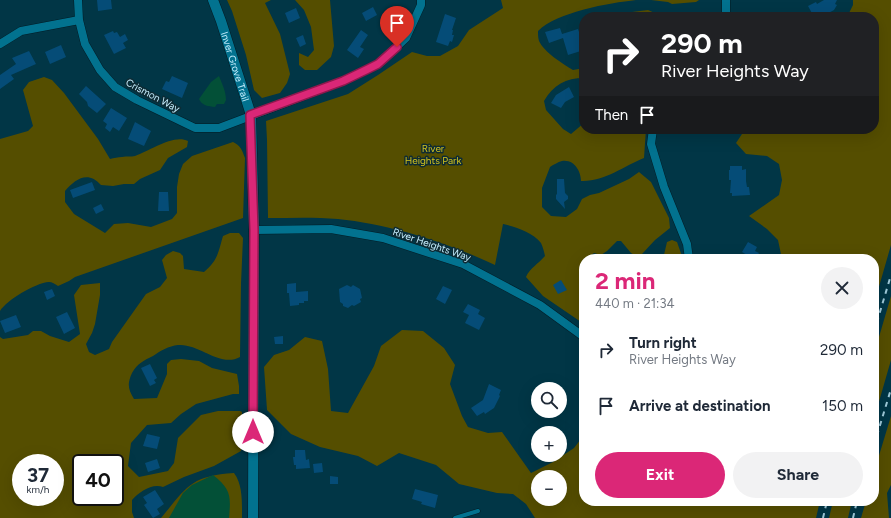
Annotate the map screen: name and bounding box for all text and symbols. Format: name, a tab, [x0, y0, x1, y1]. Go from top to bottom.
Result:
pin	[380, 6, 414, 47]
icon: arrive	[386, 12, 408, 34]
text: 290 m	[661, 26, 743, 60]
icon: right	[595, 28, 647, 80]
street label: Inver Grove Trail	[218, 30, 252, 103]
text: River Heights Way	[661, 60, 809, 82]
street label: Crismon Way	[123, 76, 183, 115]
icon: arrive	[636, 104, 658, 126]
text: Then	[595, 106, 628, 124]
park label: River Heights Park	[405, 142, 461, 167]
street label: River Heights Way	[391, 225, 473, 264]
text: 2 min	[595, 266, 655, 295]
button: close	[821, 267, 863, 309]
text: 440 m · 21:34	[595, 296, 675, 311]
text: Turn right	[629, 334, 697, 352]
icon: right	[595, 339, 617, 361]
text: 290 m	[820, 341, 863, 359]
text: River Heights Way	[629, 352, 736, 367]
map controls	[531, 382, 567, 506]
button: search	[531, 382, 567, 418]
icon: arrive	[595, 395, 617, 417]
text: Arrive at destination	[629, 397, 770, 415]
text: 150 m	[822, 397, 863, 415]
position arrow	[232, 411, 274, 453]
button: +	[531, 426, 567, 462]
button: Exit	[595, 452, 725, 498]
button: Share	[733, 452, 863, 498]
speed limit sign: 40	[72, 454, 124, 506]
text: 37	[27, 463, 49, 487]
button: −	[531, 470, 567, 506]
text: km/h	[27, 483, 49, 496]

